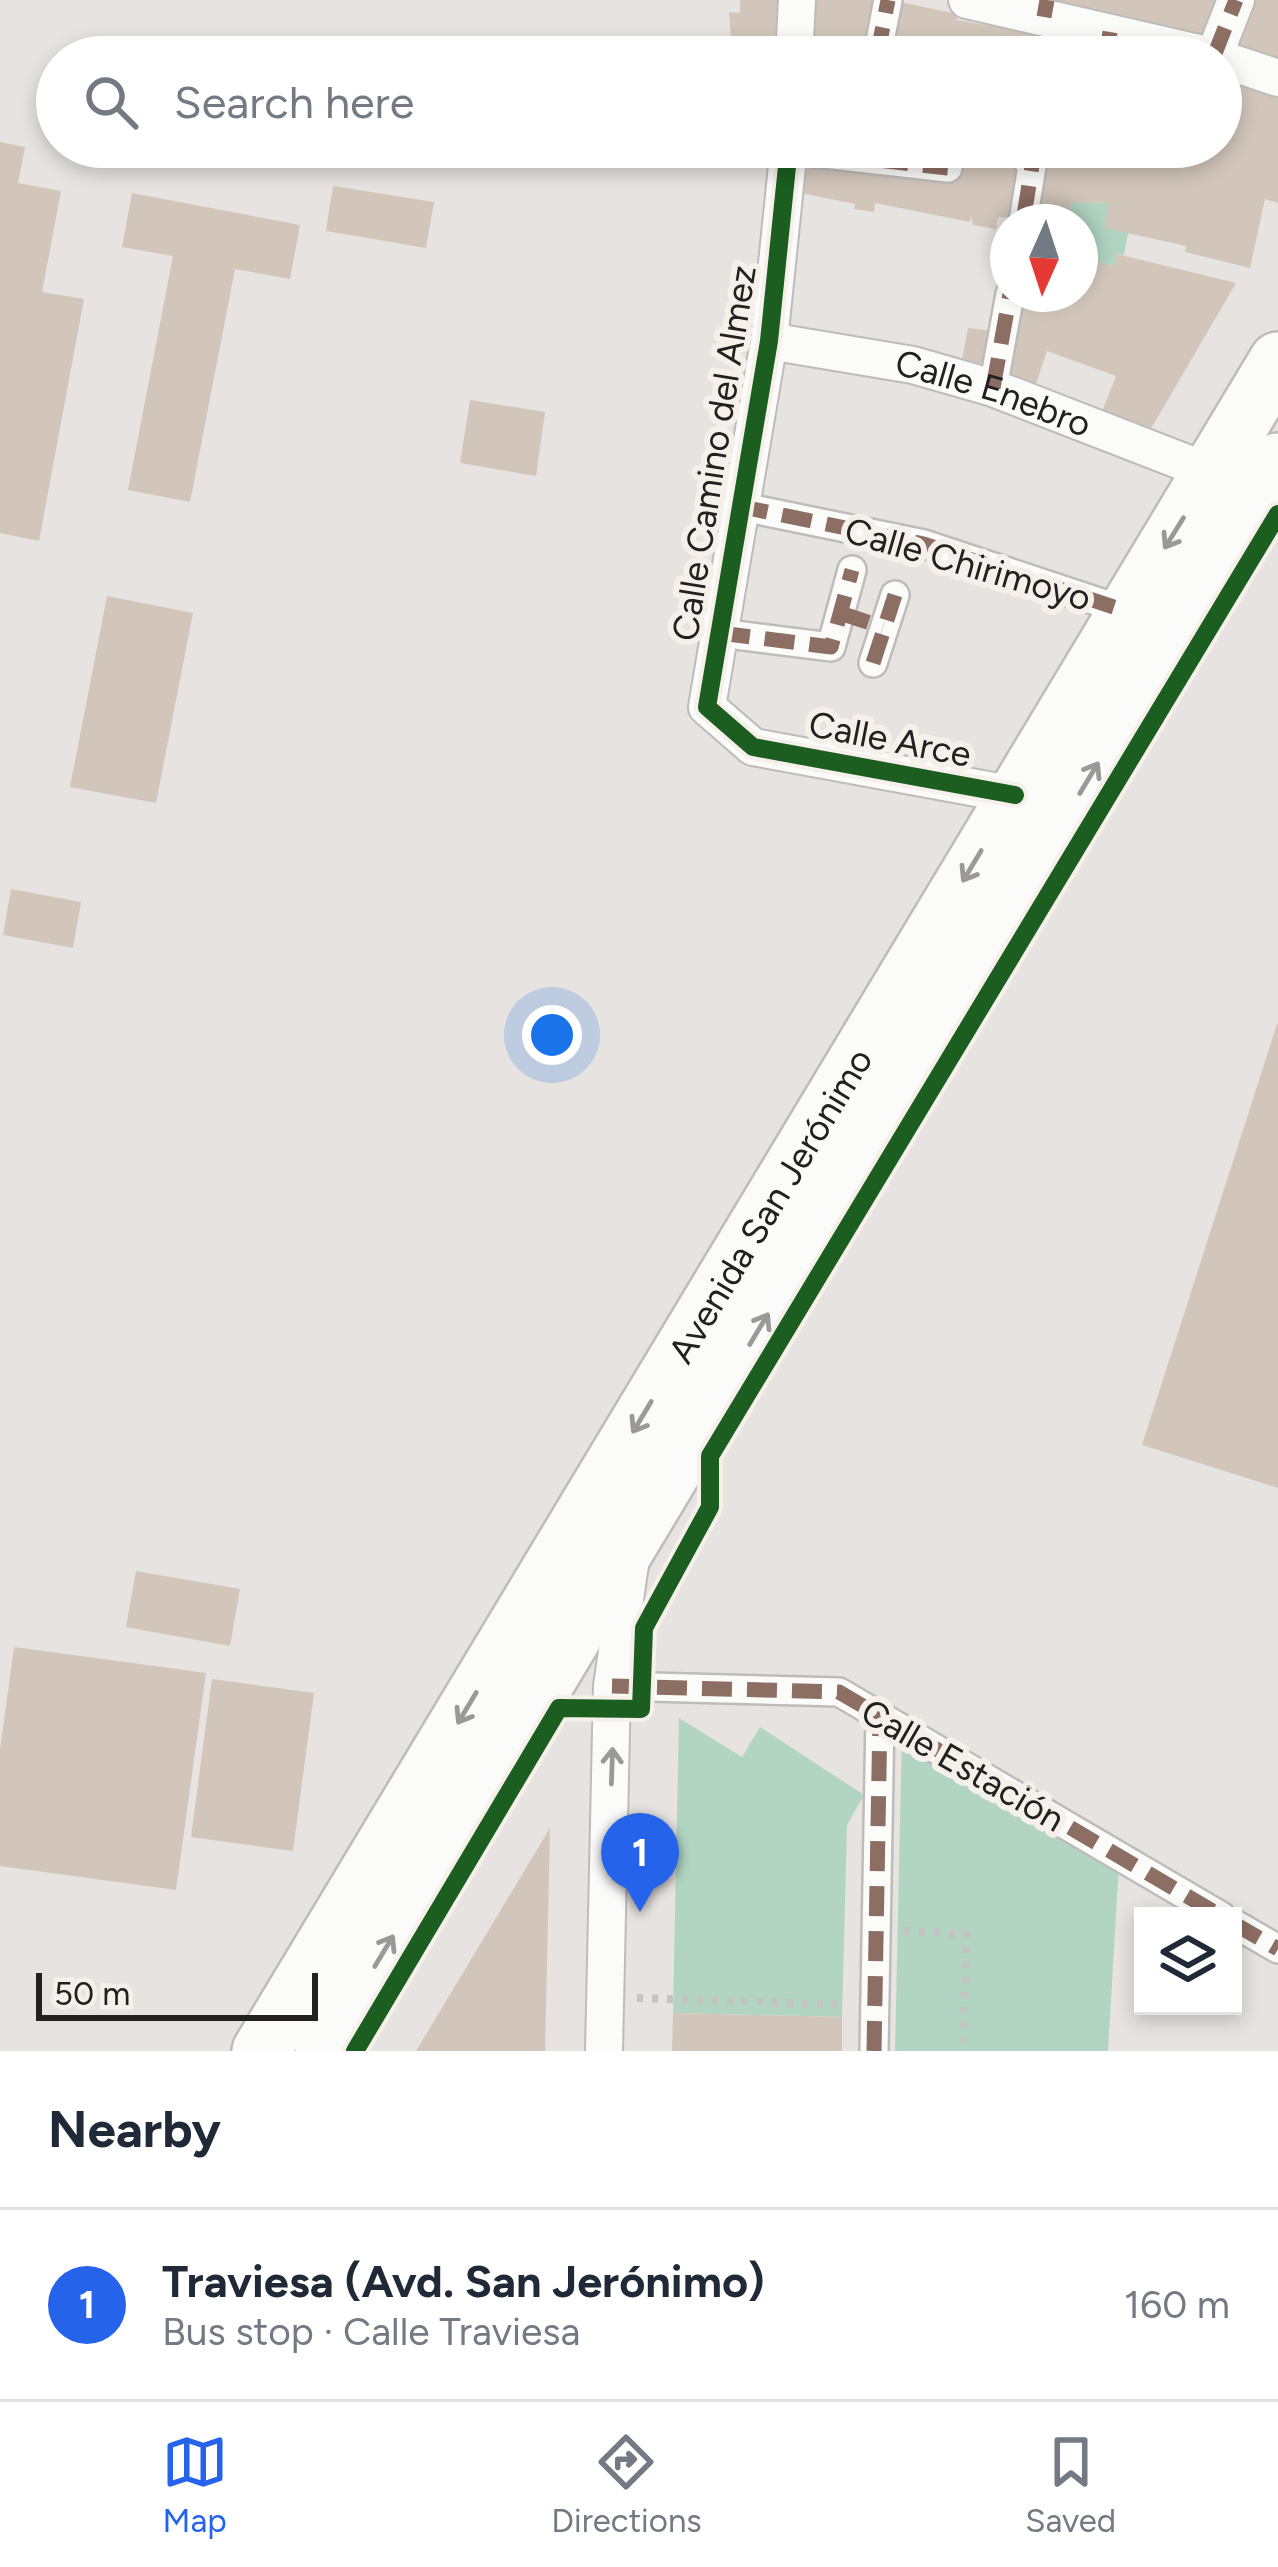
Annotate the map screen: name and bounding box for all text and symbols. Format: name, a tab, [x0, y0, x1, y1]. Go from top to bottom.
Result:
search box	[36, 36, 1242, 168]
icon: search	[78, 69, 144, 135]
text: Search here	[174, 75, 414, 129]
north arrow	[990, 204, 1098, 312]
street label: Calle Camino del Almez	[663, 262, 765, 644]
street label: Calle Enebro	[893, 341, 1098, 446]
street label: Calle Chirimoyo	[840, 508, 1096, 620]
one-way arrow	[1162, 515, 1187, 549]
street label: Calle Arce	[805, 702, 975, 776]
one-way arrow	[1077, 761, 1101, 796]
one-way arrow	[960, 848, 984, 882]
your location	[522, 1005, 582, 1065]
street label: Avenida San Jerónimo	[659, 1040, 881, 1370]
one-way arrow	[747, 1313, 771, 1347]
one-way arrow	[630, 1399, 654, 1433]
one-way arrow	[455, 1690, 479, 1724]
street label: Calle Estación	[854, 1690, 1072, 1840]
one-way arrow	[601, 1747, 624, 1786]
pin: 1	[601, 1813, 679, 1912]
map controls	[1134, 1907, 1242, 2015]
button: layers	[1134, 1907, 1242, 2015]
one-way arrow	[373, 1934, 397, 1969]
scale bar	[36, 1967, 318, 2020]
text: 50 m	[54, 1974, 130, 2013]
text: Nearby	[48, 2099, 221, 2160]
text: Traviesa (Avd. San Jerónimo)	[162, 2254, 765, 2308]
text: 1	[79, 2281, 95, 2328]
text: 160 m	[1124, 2281, 1230, 2328]
text: Bus stop · Calle Traviesa	[162, 2308, 580, 2355]
tab: Map	[162, 2429, 228, 2540]
tab: Directions	[551, 2429, 702, 2540]
tab: Saved	[1025, 2429, 1116, 2540]

